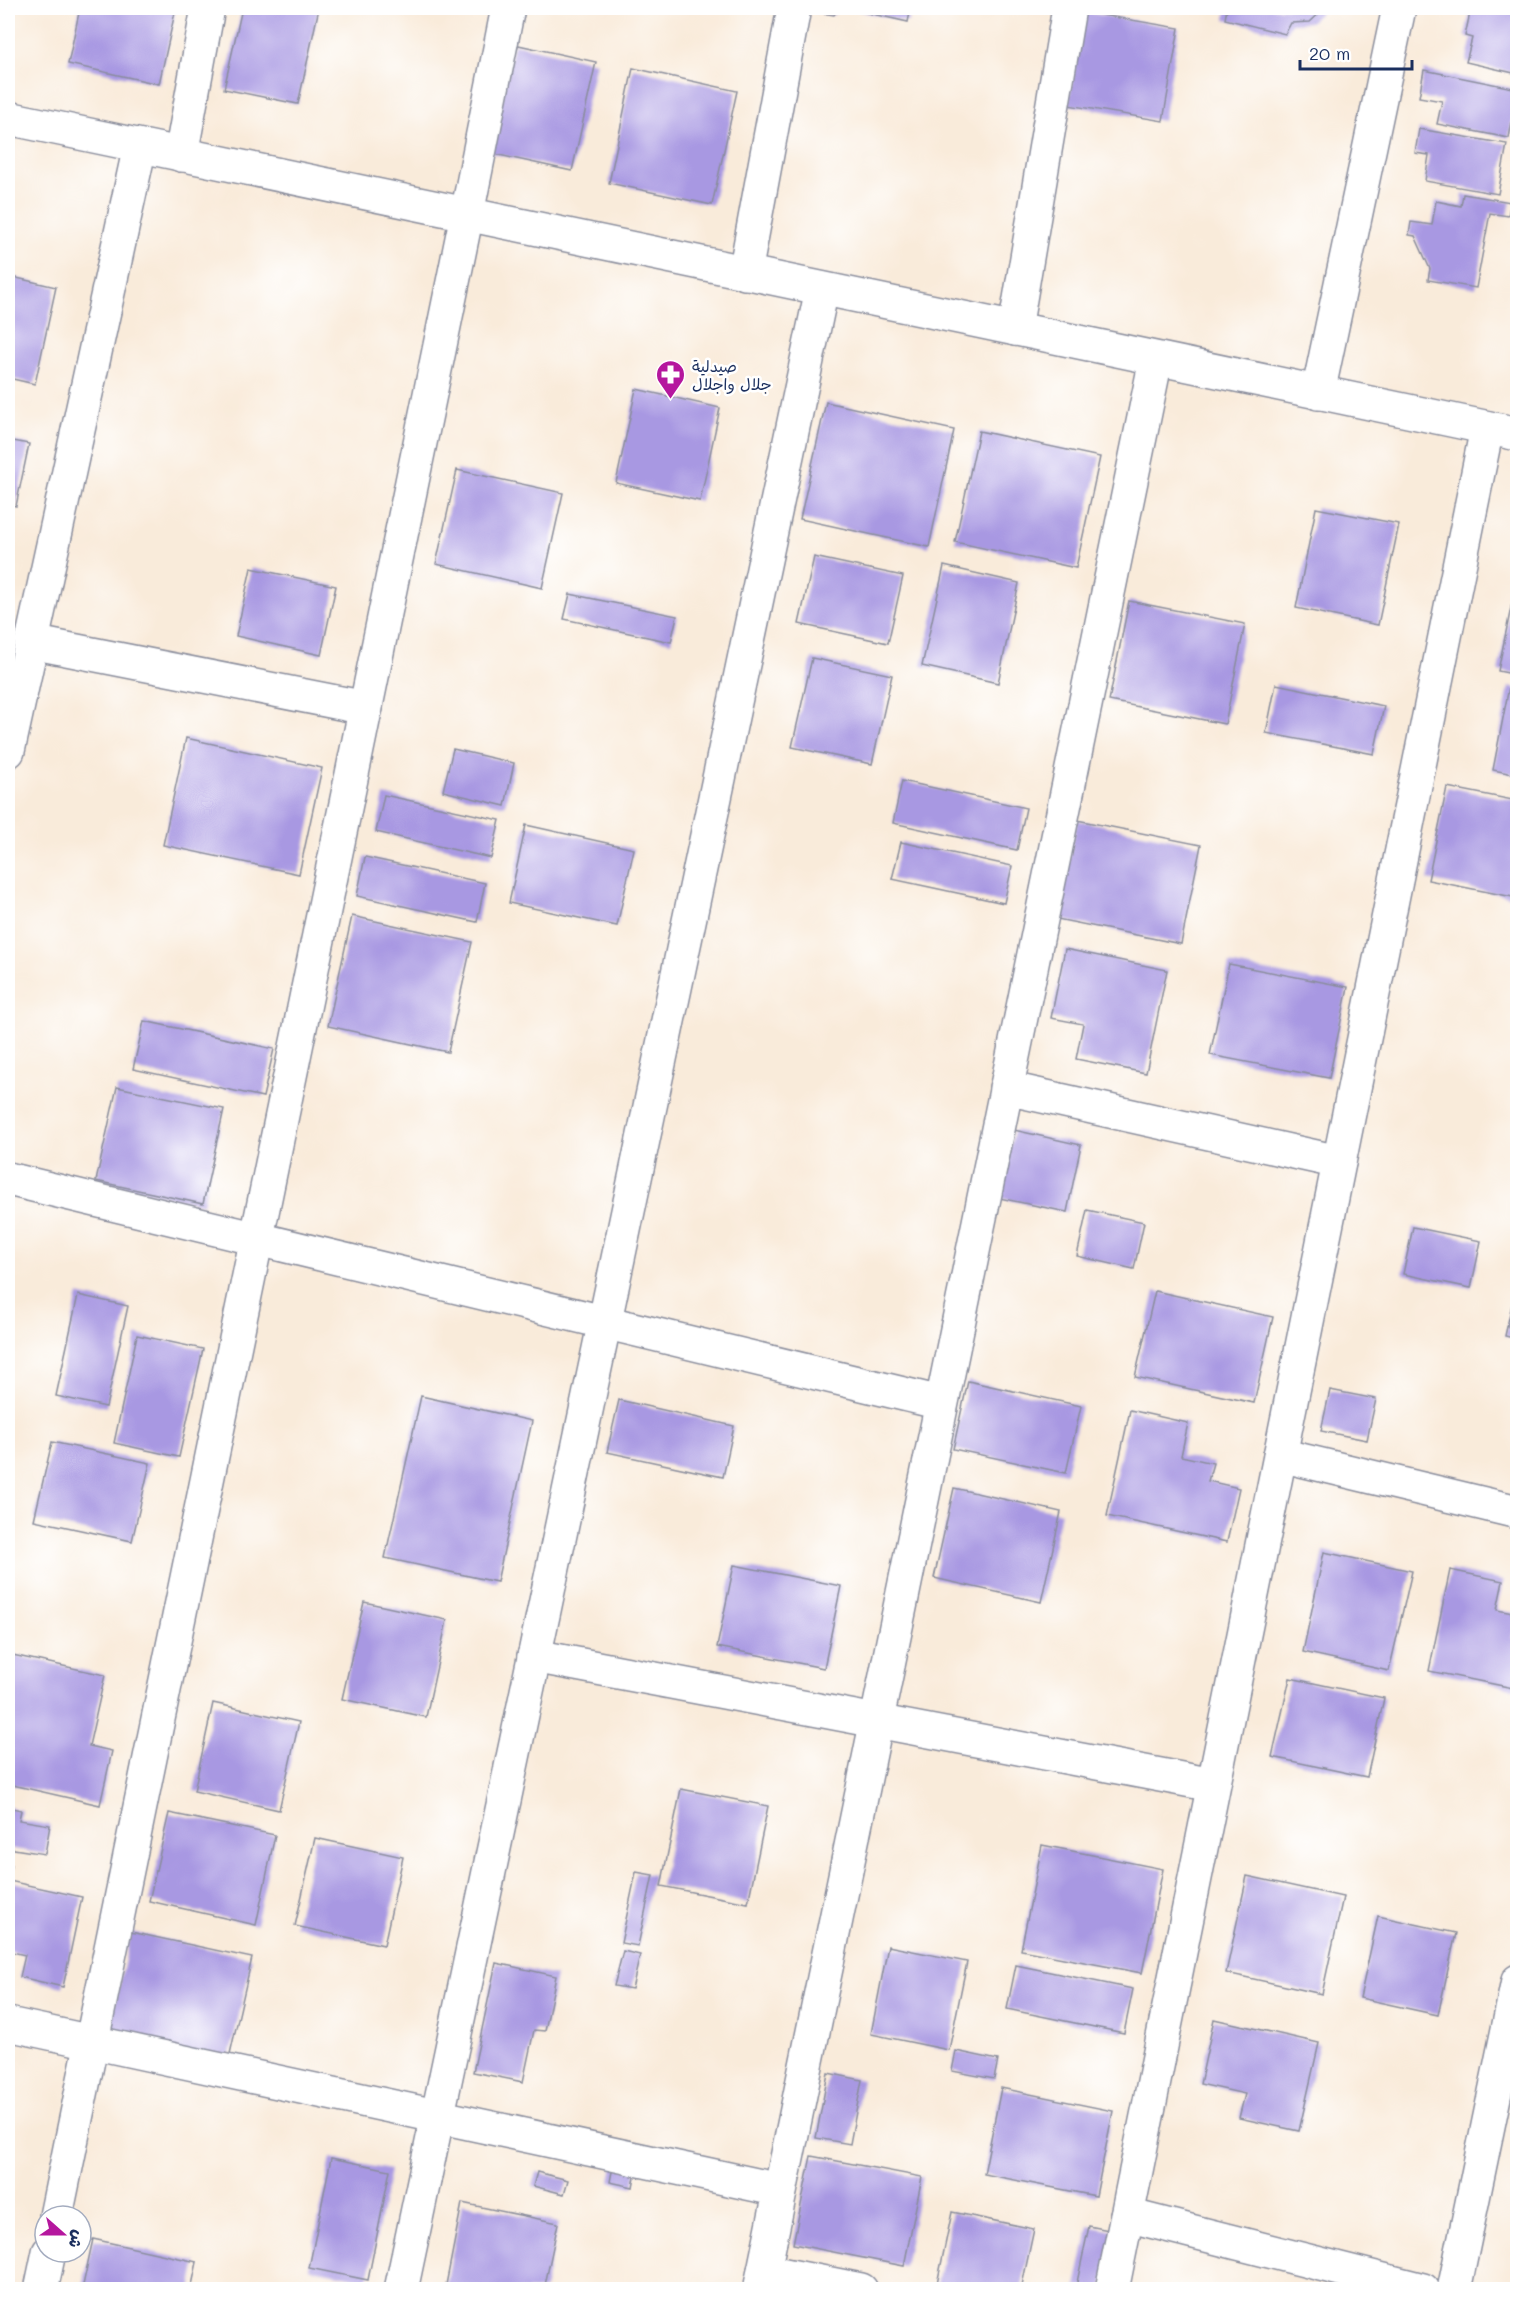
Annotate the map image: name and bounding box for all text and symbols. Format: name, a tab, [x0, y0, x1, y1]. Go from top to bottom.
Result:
scale bar	[1300, 33, 1412, 71]
text: 20 m	[1309, 41, 1350, 65]
place label: صيدلية جلال واجلال	[692, 355, 772, 394]
pharmacy icon: صيدلية جلال واجلال	[655, 358, 687, 400]
north arrow	[33, 2204, 93, 2264]
text: ش	[65, 2228, 90, 2252]

